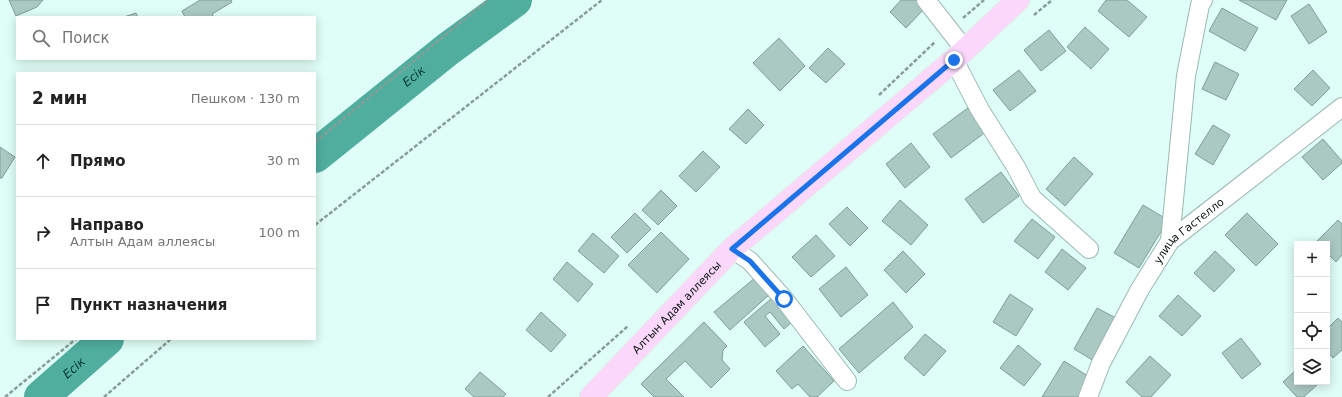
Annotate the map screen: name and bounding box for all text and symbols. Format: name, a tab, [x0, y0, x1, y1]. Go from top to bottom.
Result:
search box	[16, 16, 316, 60]
icon: search	[30, 27, 52, 49]
text: Поиск	[62, 29, 110, 47]
route end	[945, 51, 963, 69]
water label: Есік	[400, 63, 429, 90]
text: 2 мин	[32, 88, 87, 108]
text: Пешком · 130 m	[191, 91, 300, 106]
icon: ahead	[32, 150, 54, 172]
text: Прямо	[70, 152, 126, 170]
text: 30 m	[267, 153, 300, 168]
street label: улица Гастелло	[1151, 195, 1227, 266]
text: Направо	[70, 216, 144, 234]
icon: right	[32, 222, 54, 244]
text: 100 m	[258, 225, 300, 240]
text: Алтын Адам аллеясы	[70, 234, 215, 249]
map controls	[1294, 241, 1330, 385]
button: +	[1294, 241, 1330, 277]
street label: Алтын Адам аллеясы	[630, 259, 724, 357]
button: −	[1294, 277, 1330, 313]
route start	[775, 290, 793, 308]
icon: arrive	[32, 294, 54, 316]
text: Пункт назначения	[70, 296, 227, 314]
button: locate	[1294, 313, 1330, 349]
button: layers	[1294, 349, 1330, 385]
water label: Есік	[60, 354, 89, 381]

